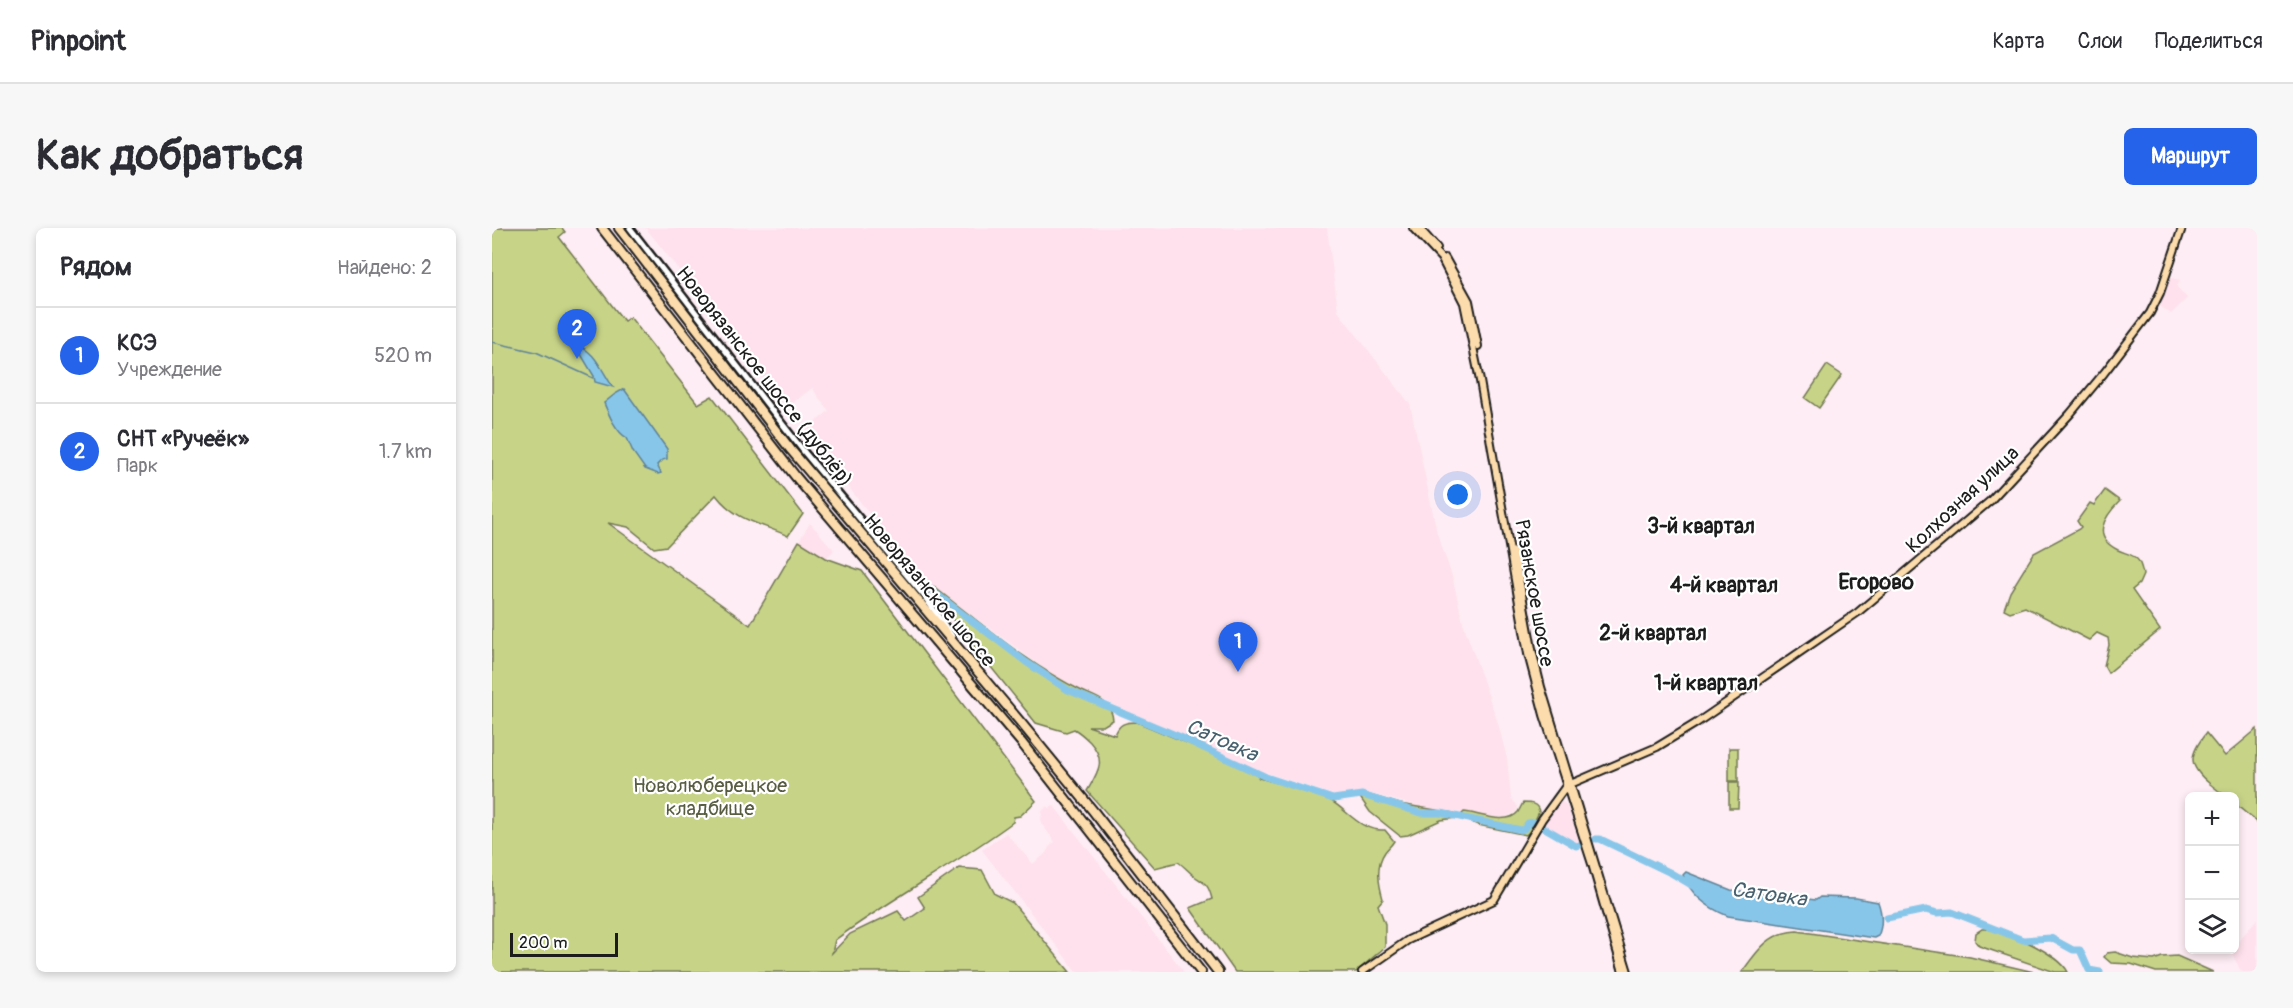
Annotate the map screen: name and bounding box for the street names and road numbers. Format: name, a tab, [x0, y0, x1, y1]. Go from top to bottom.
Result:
street label: Новорязанское шоссе (дублёр)	[671, 261, 858, 491]
street label: Колхозная улица	[1900, 440, 2024, 558]
street label: Новорязанское шоссе	[858, 509, 1001, 672]
street label: Рязанское шоссе	[1509, 518, 1560, 669]

